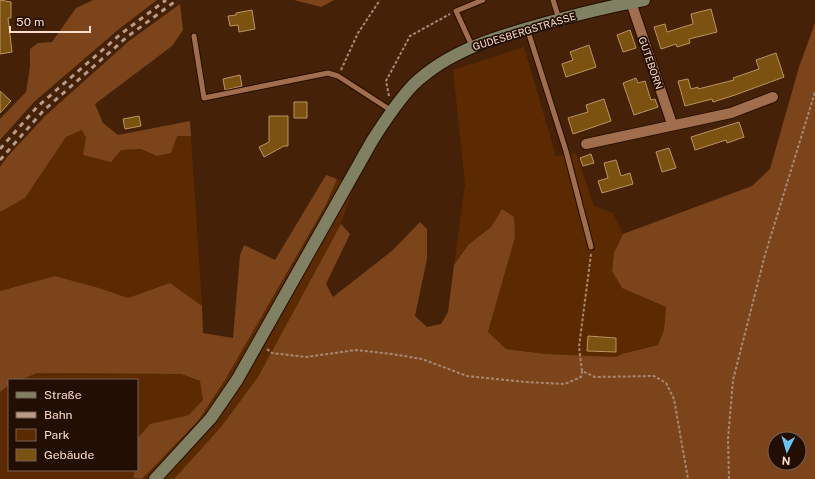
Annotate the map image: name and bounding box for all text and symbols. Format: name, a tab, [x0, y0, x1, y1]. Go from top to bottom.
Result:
scale bar	[10, 8, 90, 34]
street label: GUDESBERGSTRASSE	[471, 10, 577, 52]
text: 50 m	[16, 15, 44, 29]
street label: GUTEBORN	[636, 35, 666, 91]
legend	[8, 379, 138, 471]
text: Straße	[44, 388, 82, 402]
text: Bahn	[44, 408, 73, 422]
text: Park	[44, 428, 70, 442]
north arrow	[767, 431, 807, 471]
text: Gebäude	[44, 448, 94, 462]
text: N	[781, 455, 791, 467]

